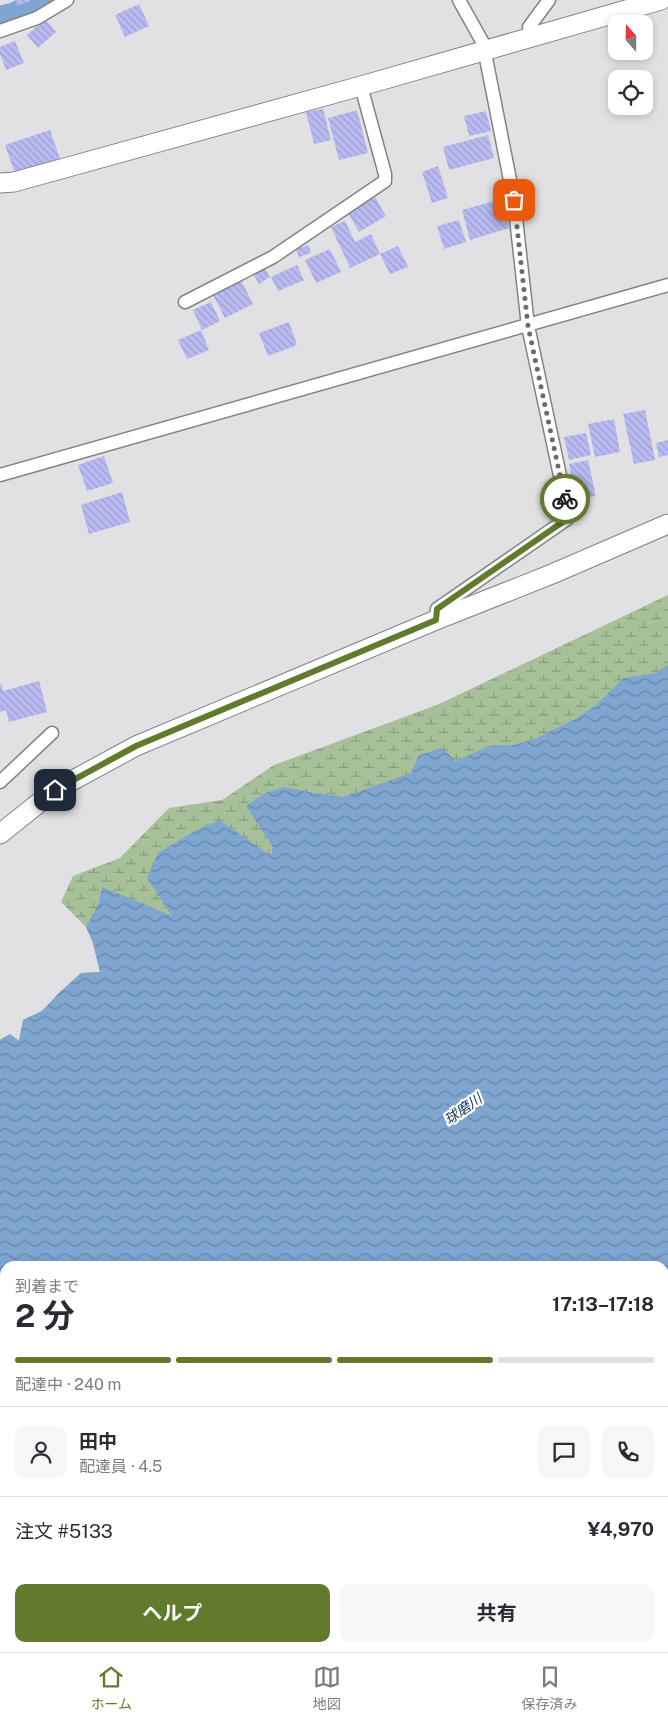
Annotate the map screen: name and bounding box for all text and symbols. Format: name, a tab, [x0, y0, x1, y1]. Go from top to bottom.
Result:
north arrow	[608, 15, 652, 60]
map controls	[608, 15, 653, 115]
button: locate	[608, 70, 653, 115]
pin	[493, 179, 535, 221]
icon: bag	[500, 186, 528, 214]
courier	[540, 474, 590, 524]
icon: bike	[551, 485, 579, 513]
pin	[34, 769, 76, 811]
icon: home	[41, 776, 69, 804]
water label: 球磨川	[441, 1089, 486, 1128]
text: 到着まで	[15, 1277, 79, 1296]
text: 17:13–17:18	[552, 1293, 654, 1315]
text: 2 分	[15, 1297, 75, 1334]
text: 配達中 · 240 m	[15, 1375, 121, 1394]
button: person	[15, 1426, 67, 1478]
button: chat	[538, 1426, 590, 1478]
button: phone	[602, 1426, 654, 1478]
text: 田中	[79, 1430, 117, 1452]
text: 配達員 · 4.5	[79, 1457, 162, 1476]
text: ¥4,970	[588, 1518, 654, 1540]
text: 注文 #5133	[15, 1520, 113, 1542]
button: ヘルプ	[15, 1584, 330, 1642]
button: 共有	[340, 1584, 654, 1642]
tab: ホーム	[90, 1663, 132, 1713]
tab: 地図	[313, 1663, 341, 1713]
tab: 保存済み	[522, 1663, 578, 1713]

